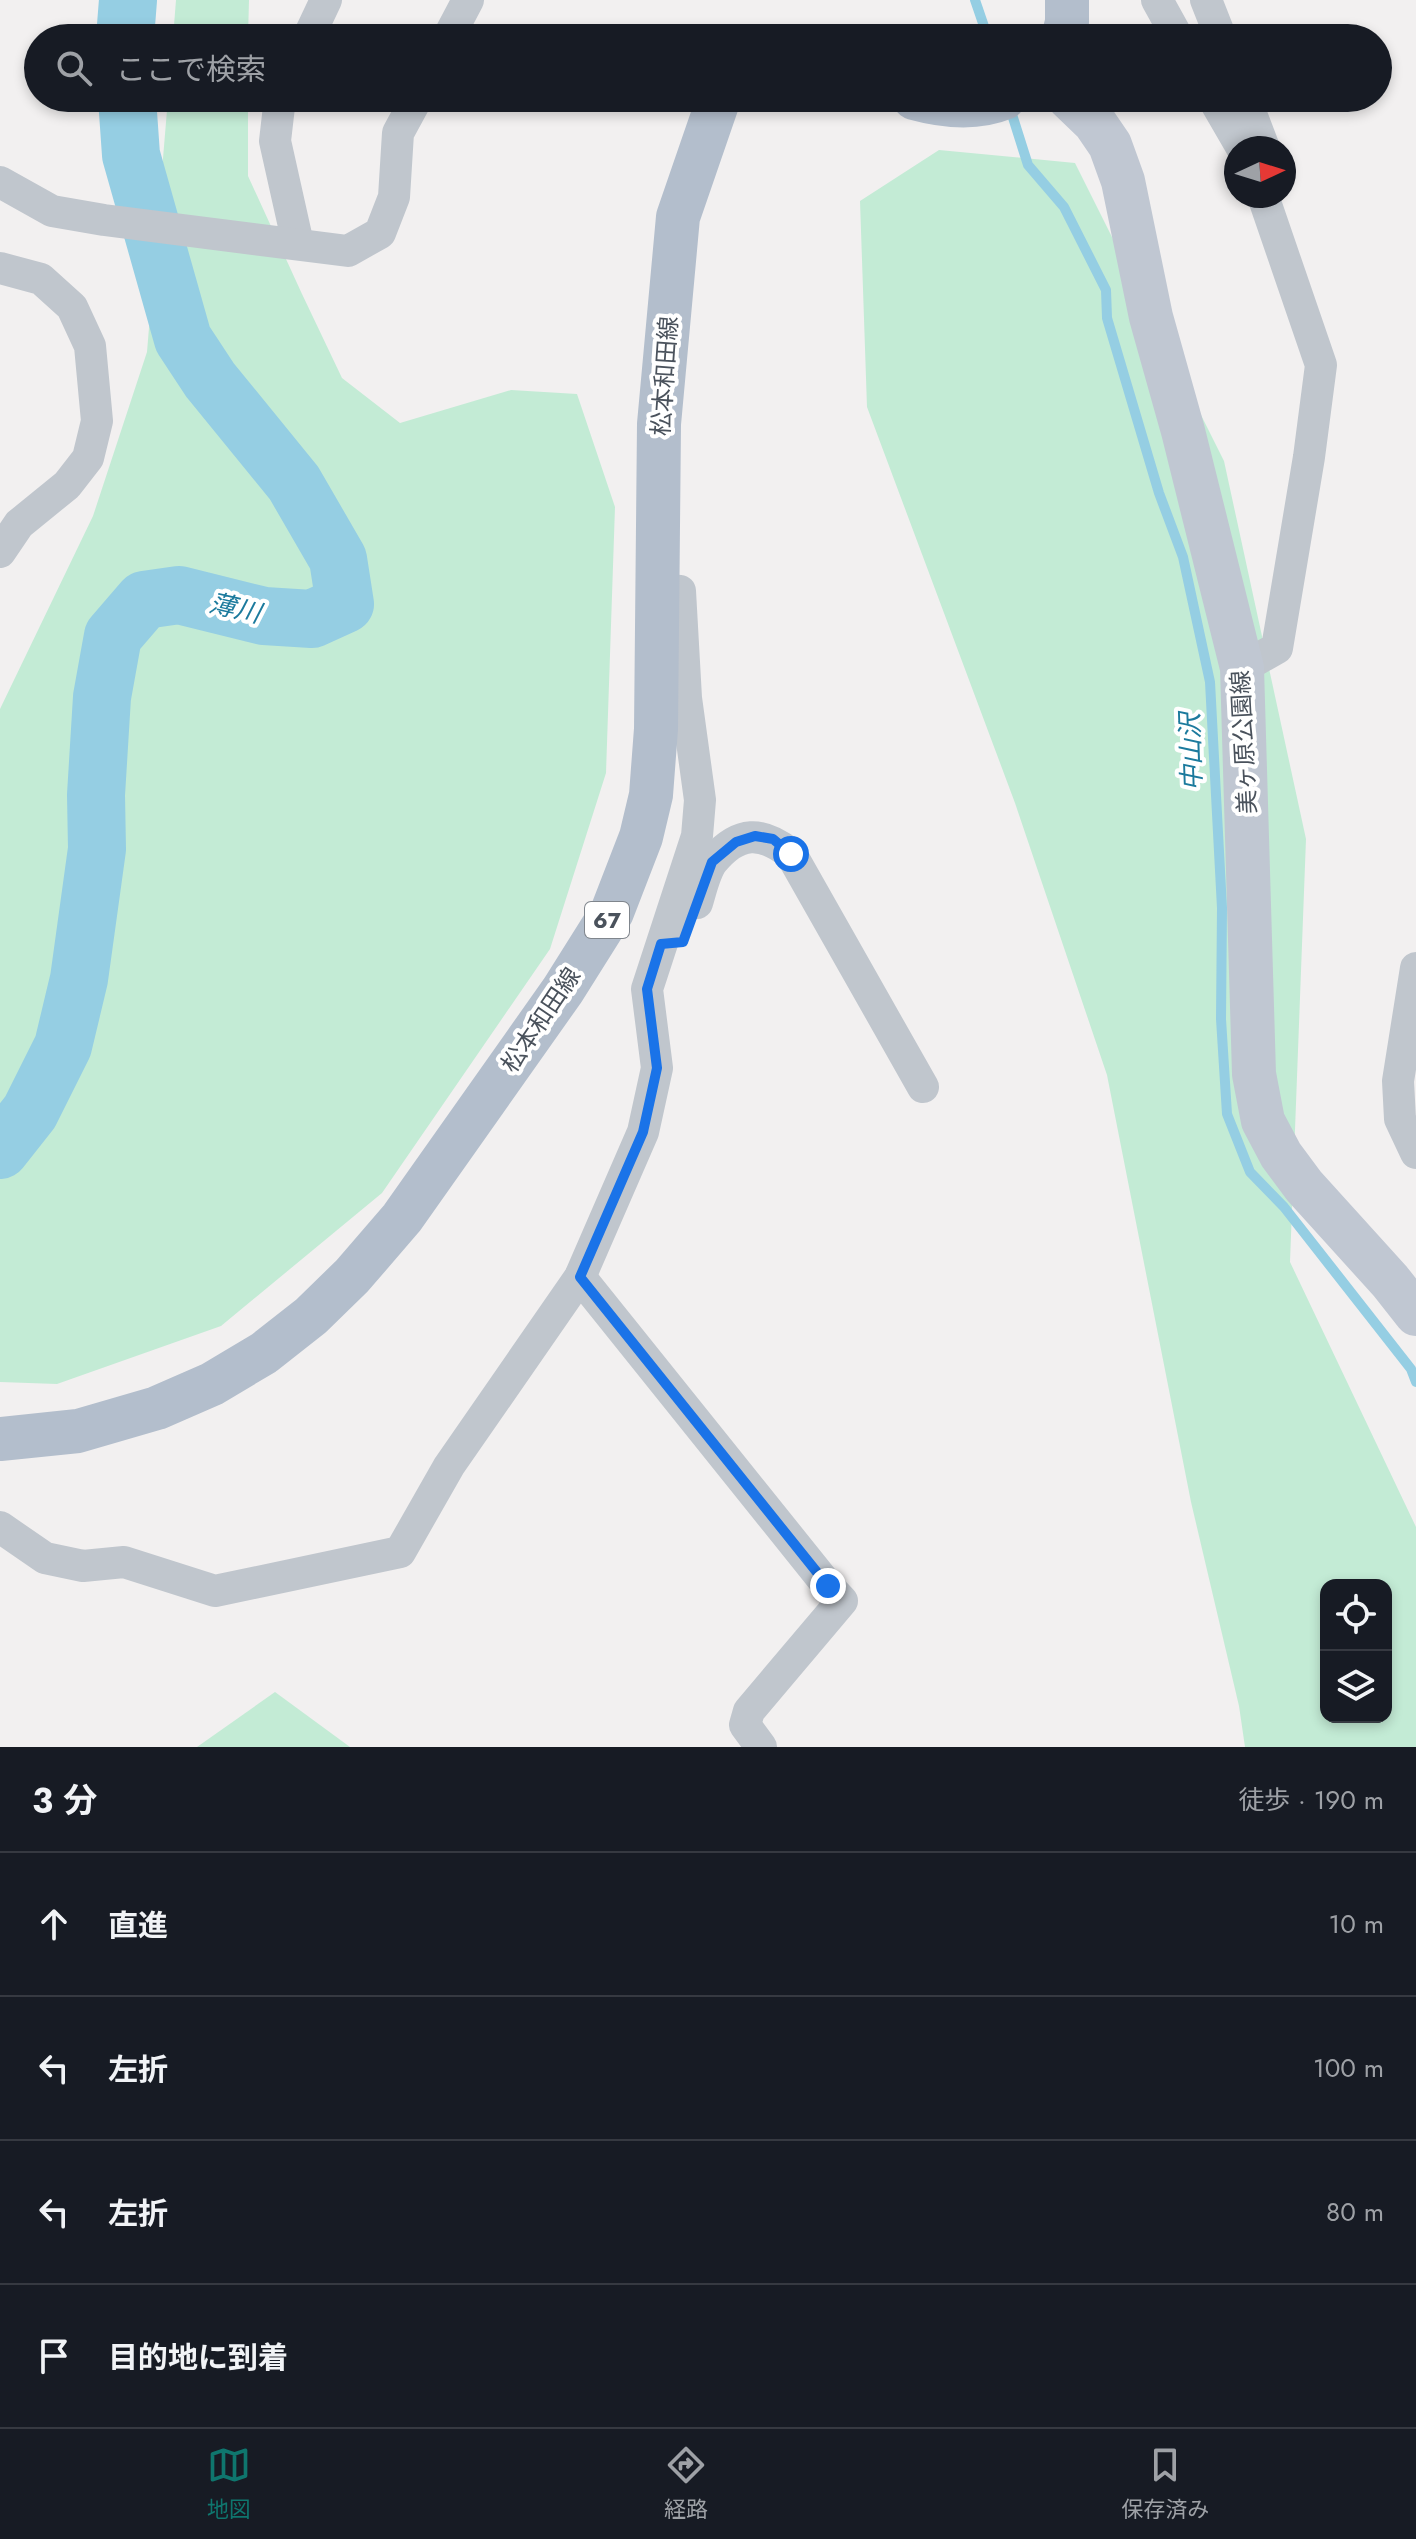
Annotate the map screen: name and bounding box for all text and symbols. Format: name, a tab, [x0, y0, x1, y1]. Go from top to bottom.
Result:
search box	[24, 24, 1392, 112]
icon: search	[52, 46, 96, 90]
text: ここで検索	[116, 48, 266, 91]
north arrow	[1224, 136, 1296, 208]
street label: 松本和田線	[643, 315, 686, 437]
water label: 薄川	[205, 584, 268, 633]
street label: 美ヶ原公園線	[1222, 669, 1265, 815]
water label: 中山沢	[1171, 709, 1211, 792]
route start	[773, 836, 809, 872]
road number: 67	[585, 902, 629, 938]
street label: 松本和田線	[493, 960, 589, 1079]
route end	[810, 1568, 846, 1604]
map controls	[1320, 1579, 1392, 1723]
button: locate	[1320, 1579, 1392, 1651]
button: layers	[1320, 1651, 1392, 1723]
text: 3 分	[32, 1776, 97, 1825]
text: 徒歩 · 190 m	[1238, 1781, 1384, 1819]
icon: ahead	[32, 1902, 76, 1946]
text: 直進	[108, 1904, 168, 1947]
text: 10 m	[1329, 1905, 1384, 1943]
icon: left	[32, 2046, 76, 2090]
text: 左折	[108, 2048, 168, 2091]
text: 100 m	[1313, 2049, 1384, 2087]
icon: left	[32, 2190, 76, 2234]
text: 左折	[108, 2192, 168, 2235]
text: 80 m	[1326, 2193, 1384, 2231]
icon: arrive	[32, 2334, 76, 2378]
text: 目的地に到着	[108, 2336, 288, 2379]
tab: 地図	[207, 2443, 251, 2525]
tab: 経路	[664, 2443, 708, 2525]
tab: 保存済み	[1121, 2443, 1209, 2525]

